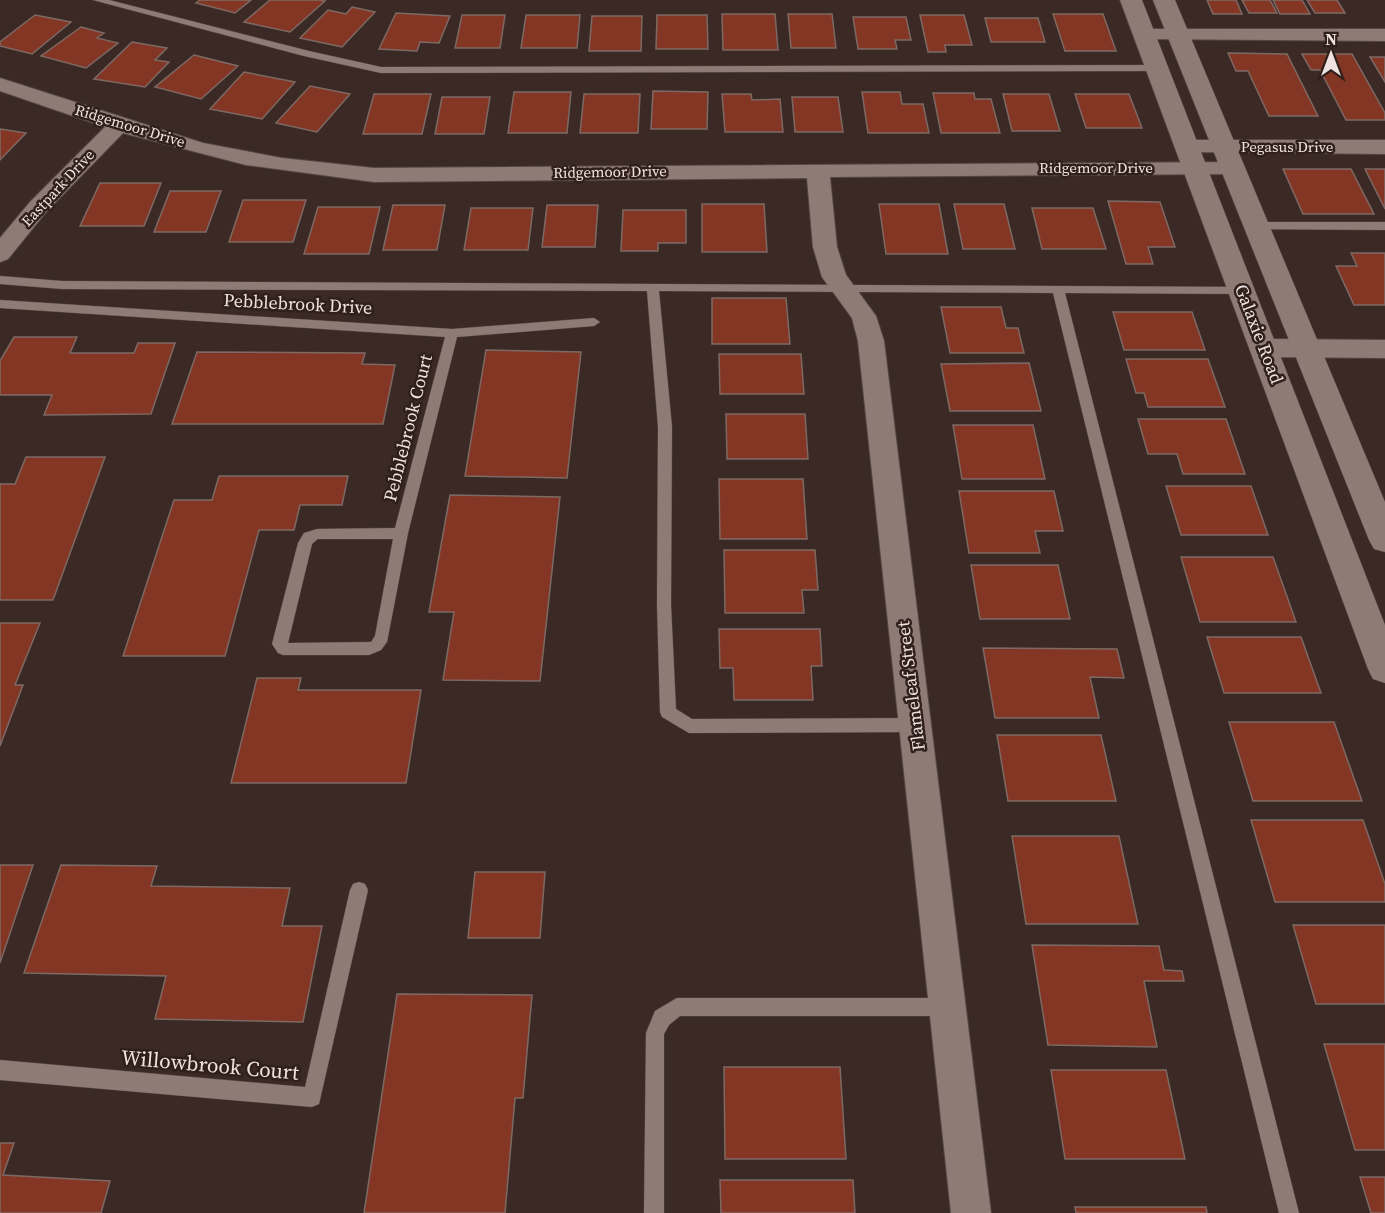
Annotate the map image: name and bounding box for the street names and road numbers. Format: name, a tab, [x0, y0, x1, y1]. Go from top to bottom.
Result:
street label: Ridgemoor Drive	[73, 99, 188, 152]
street label: Pegasus Drive	[1241, 136, 1334, 157]
street label: Eastpark Drive	[16, 144, 99, 231]
street label: Ridgemoor Drive	[1039, 157, 1153, 178]
street label: Ridgemoor Drive	[553, 160, 667, 183]
street label: Galaxie Road	[1229, 280, 1290, 387]
street label: Pebblebrook Drive	[223, 287, 373, 320]
street label: Pebblebrook Court	[377, 352, 438, 504]
street label: Flameleaf Street	[890, 620, 931, 752]
street label: Willowbrook Court	[120, 1042, 300, 1087]

